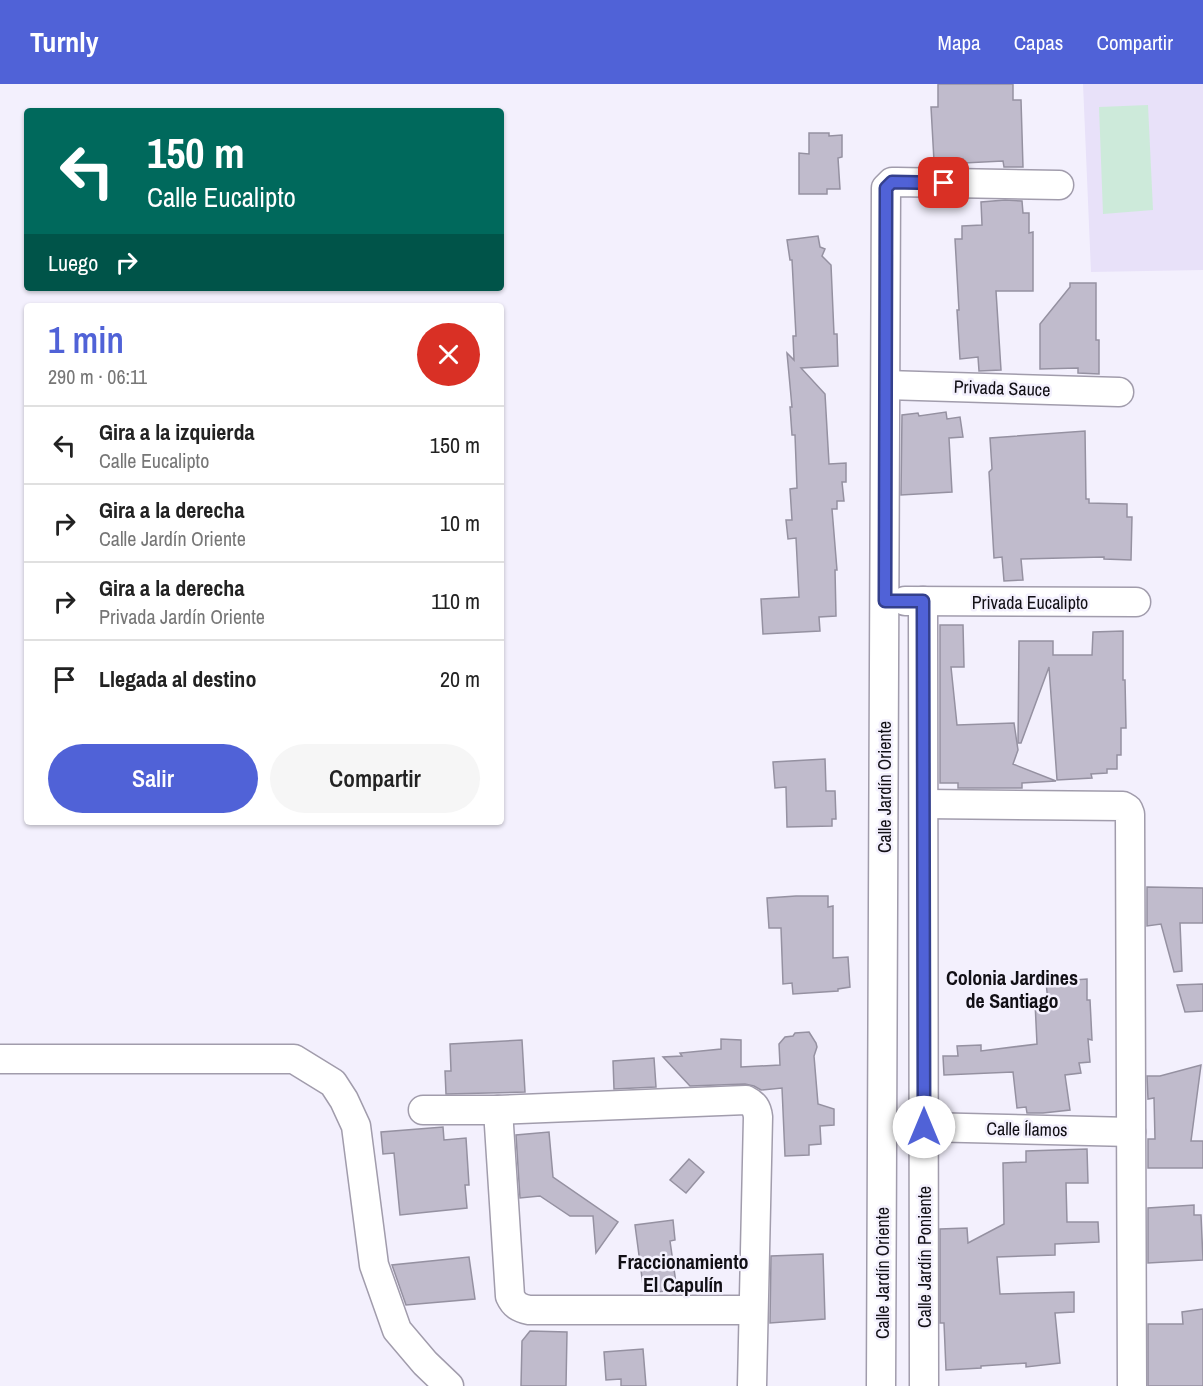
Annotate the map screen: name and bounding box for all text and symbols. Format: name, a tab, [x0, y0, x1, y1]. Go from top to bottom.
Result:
text: Turnly	[30, 23, 99, 61]
text: Mapa	[938, 28, 981, 57]
text: Capas	[1014, 28, 1063, 57]
text: Compartir	[1096, 28, 1173, 57]
text: 150 m	[147, 125, 245, 181]
icon: left	[48, 132, 126, 210]
pin	[918, 157, 969, 208]
icon: arrive	[927, 166, 960, 199]
text: Calle Eucalipto	[147, 179, 296, 215]
icon: right	[110, 246, 143, 279]
text: Luego	[48, 248, 98, 278]
text: 1 min	[48, 316, 124, 364]
button: close	[417, 323, 480, 386]
text: 290 m · 06:11	[48, 363, 147, 390]
street label: Privada Sauce	[953, 374, 1051, 402]
text: Gira a la izquierda	[99, 417, 254, 447]
icon: left	[48, 429, 81, 462]
text: 150 m	[430, 430, 480, 460]
text: Calle Eucalipto	[99, 447, 209, 474]
text: Gira a la derecha	[99, 495, 244, 525]
icon: right	[48, 507, 81, 540]
text: 10 m	[440, 508, 480, 538]
text: Calle Jardín Oriente	[99, 525, 246, 552]
text: Gira a la derecha	[99, 573, 244, 603]
icon: right	[48, 585, 81, 618]
text: 110 m	[431, 586, 480, 616]
street label: Privada Eucalipto	[972, 590, 1088, 615]
text: Privada Jardín Oriente	[99, 603, 265, 630]
icon: arrive	[48, 663, 81, 696]
text: Llegada al destino	[99, 664, 256, 694]
text: 20 m	[440, 664, 480, 694]
street label: Calle Jardín Oriente	[872, 721, 897, 853]
button: Salir	[48, 744, 258, 813]
button: Compartir	[270, 744, 480, 813]
district label: Colonia Jardines de Santiago	[946, 964, 1078, 1014]
position arrow	[892, 1095, 956, 1159]
street label: Calle Ílamos	[986, 1116, 1068, 1142]
street label: Calle Jardín Poniente	[912, 1186, 937, 1328]
street label: Calle Jardín Oriente	[870, 1207, 895, 1339]
district label: Fraccionamiento El Capulín	[617, 1248, 749, 1298]

